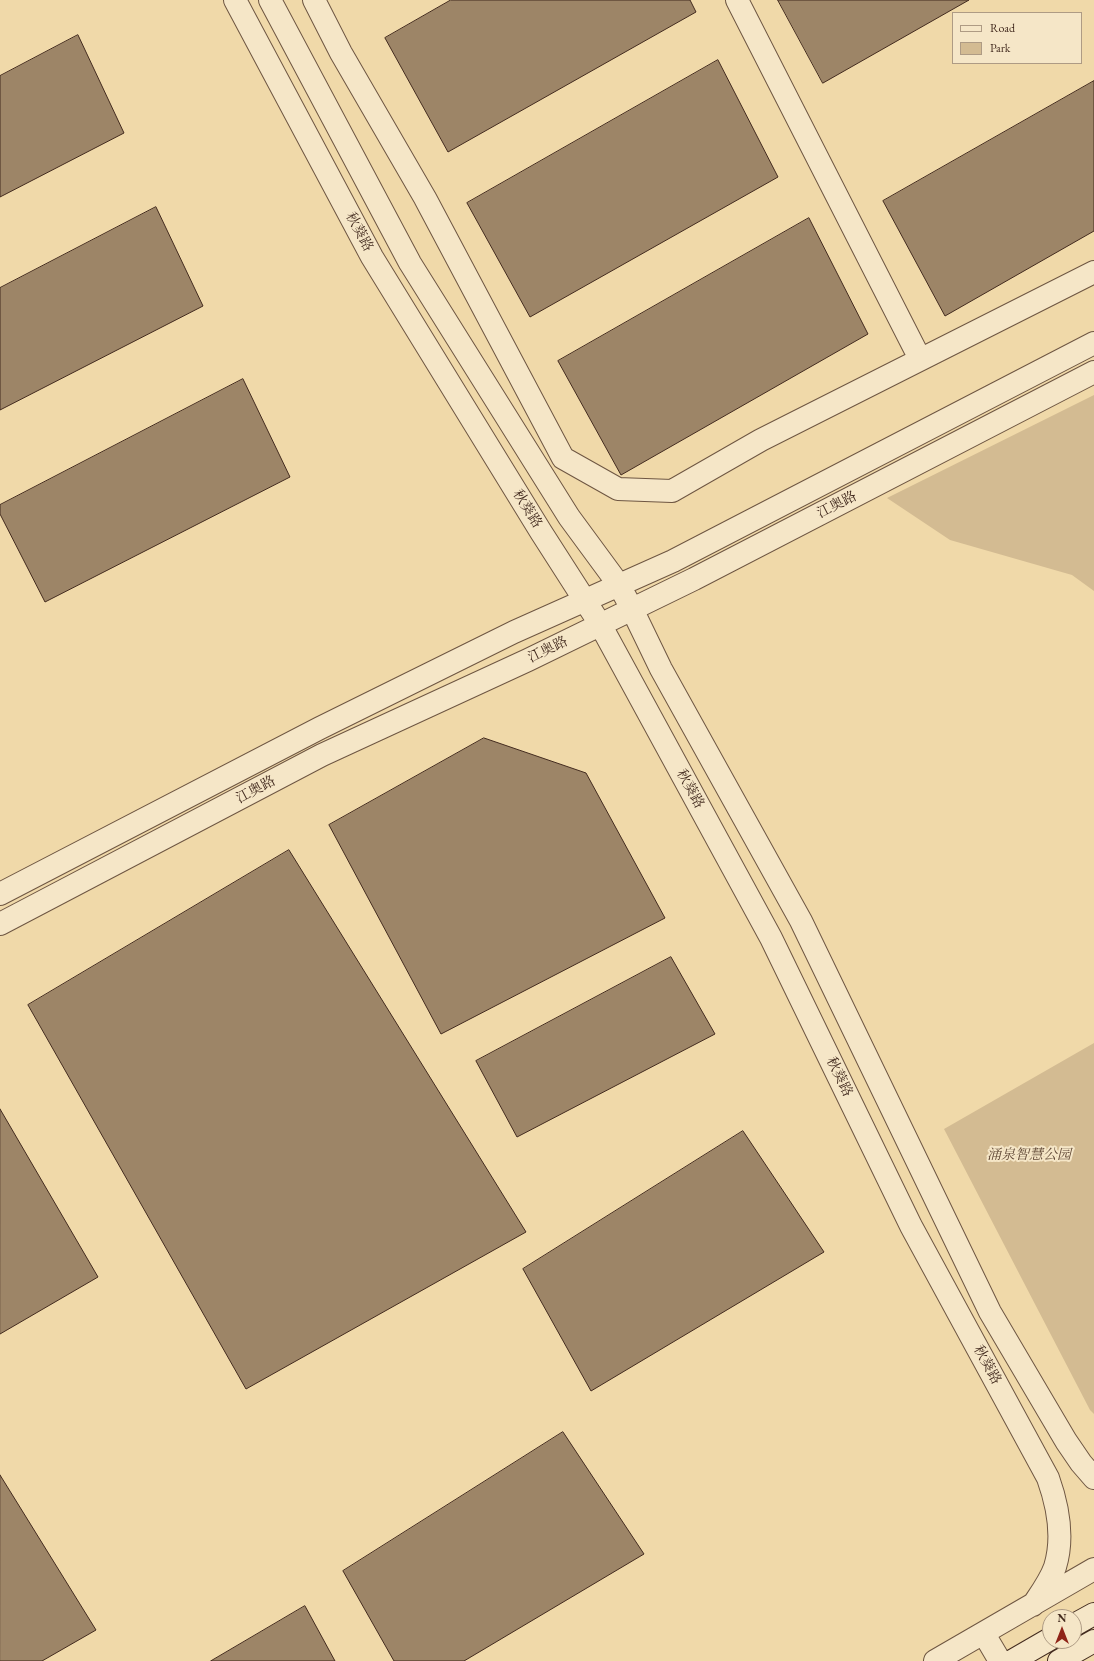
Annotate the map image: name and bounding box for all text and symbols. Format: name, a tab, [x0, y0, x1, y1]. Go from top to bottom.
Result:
legend	[952, 12, 1082, 64]
text: Road	[990, 20, 1015, 36]
text: Park	[990, 40, 1010, 56]
street label: 秋葵路	[342, 210, 376, 254]
street label: 秋葵路	[509, 487, 545, 531]
street label: 江奥路	[814, 488, 860, 522]
street label: 江奥路	[525, 633, 571, 667]
street label: 秋葵路	[672, 767, 708, 811]
street label: 江奥路	[234, 773, 278, 807]
street label: 秋葵路	[822, 1054, 856, 1100]
park label: 涌泉智慧公园	[987, 1147, 1071, 1163]
street label: 秋葵路	[969, 1343, 1005, 1387]
north arrow	[1042, 1609, 1082, 1649]
text: N	[1058, 1611, 1066, 1625]

